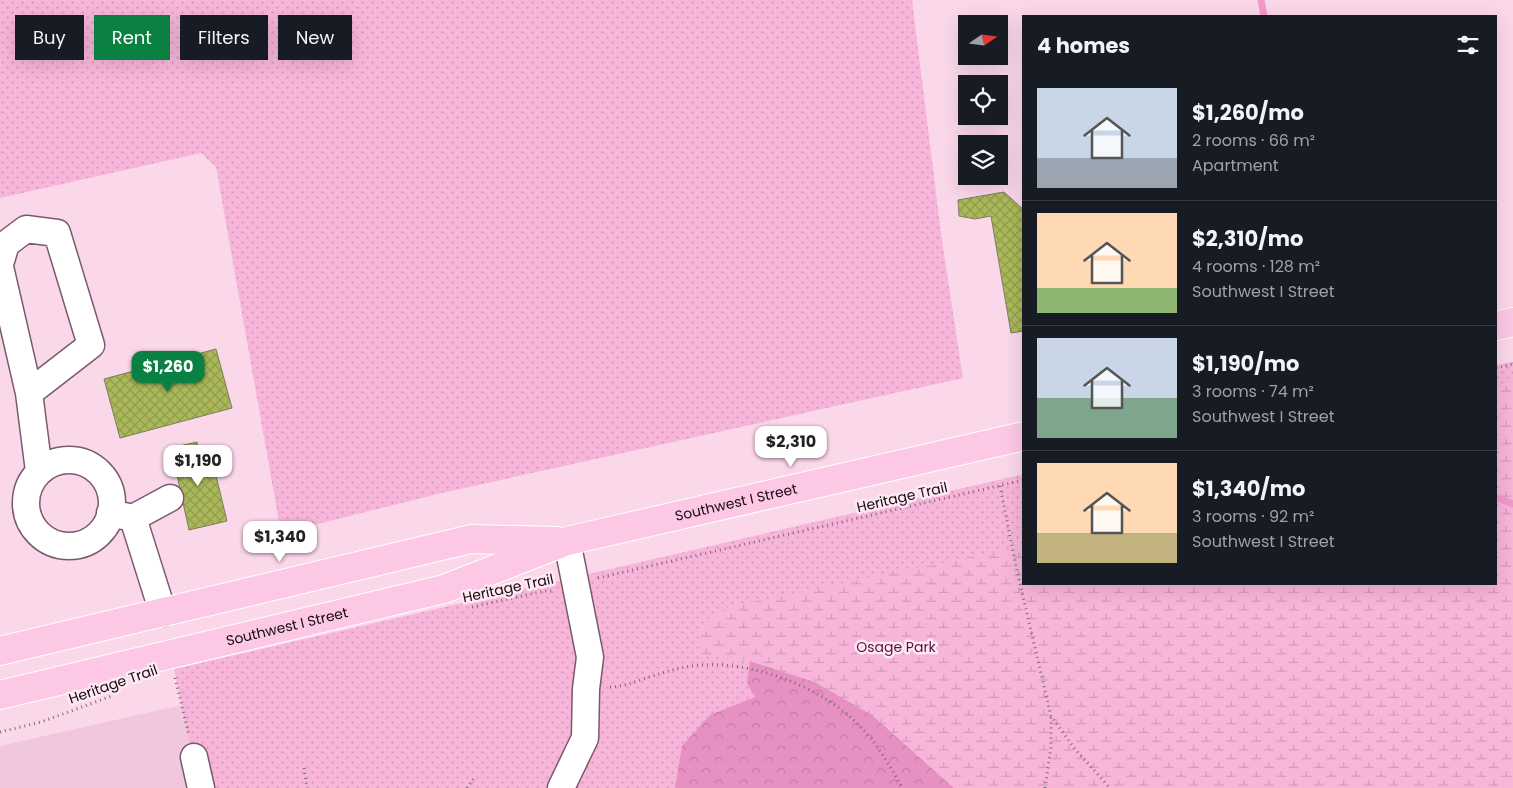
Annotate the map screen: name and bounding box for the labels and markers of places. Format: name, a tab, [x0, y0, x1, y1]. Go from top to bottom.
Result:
pin: $1,260	[127, 350, 209, 393]
pin: $2,310	[750, 426, 832, 468]
pin: $1,190	[157, 444, 239, 487]
pin: $1,340	[239, 520, 321, 563]

